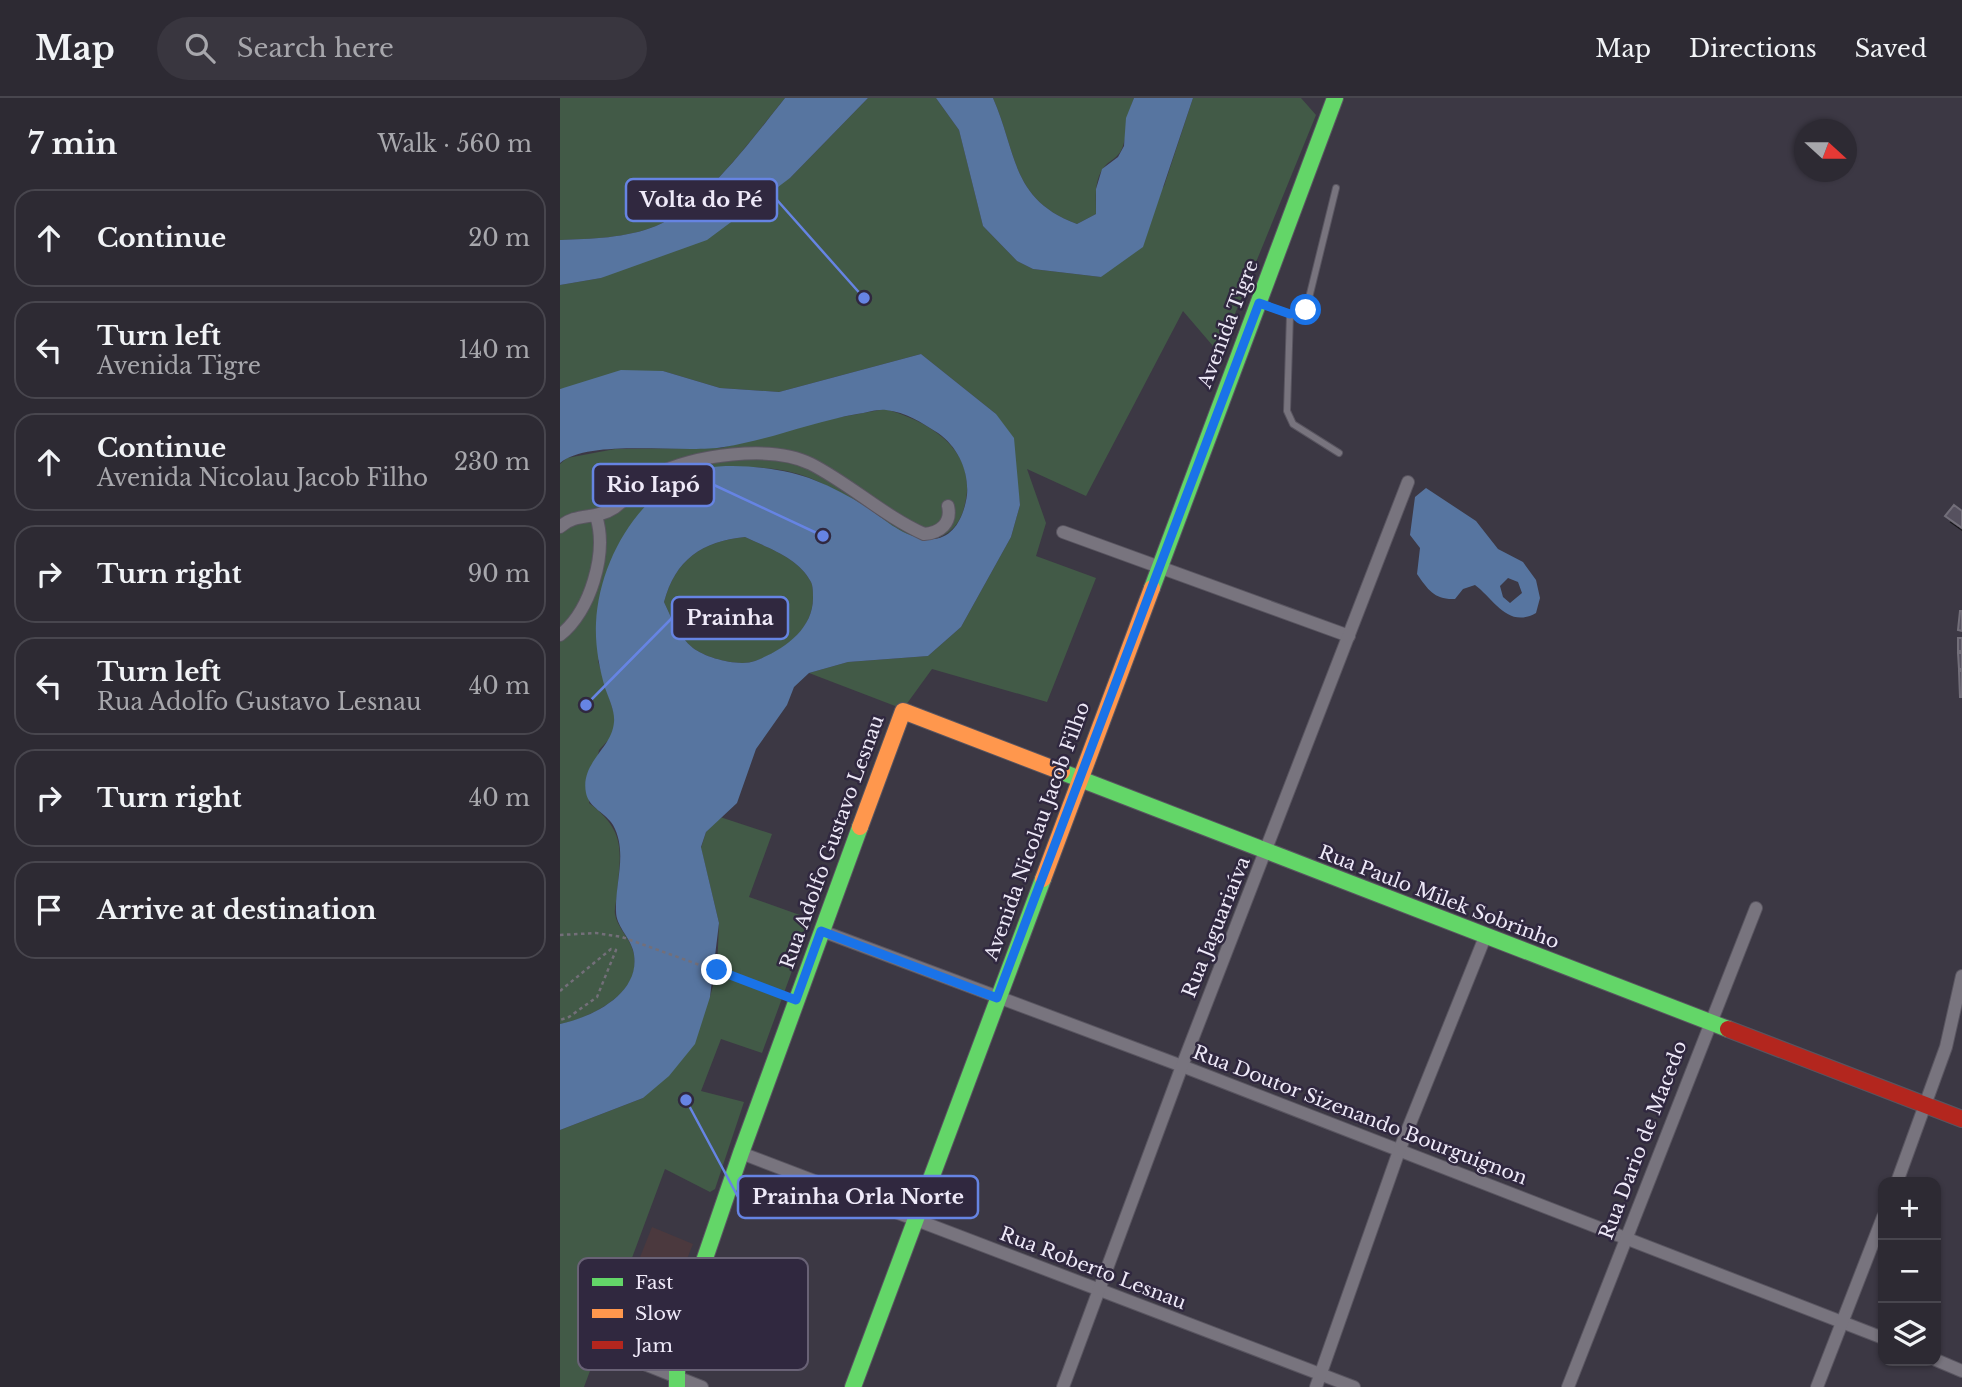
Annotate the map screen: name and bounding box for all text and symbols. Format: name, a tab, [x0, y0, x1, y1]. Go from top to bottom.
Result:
search box	[157, 17, 647, 80]
text: Map	[35, 28, 115, 69]
icon: search	[181, 29, 219, 67]
text: Search here	[237, 32, 394, 64]
text: Map	[1595, 34, 1651, 63]
text: Directions	[1689, 34, 1817, 63]
text: Saved	[1855, 34, 1927, 63]
north arrow	[1794, 119, 1857, 182]
text: 7 min	[28, 125, 117, 162]
text: Walk · 560 m	[378, 130, 532, 158]
callout: Volta do Pé	[626, 179, 777, 221]
text: Volta do Pé	[639, 187, 762, 213]
icon: ahead	[30, 219, 68, 257]
text: Continue	[97, 222, 226, 254]
text: 20 m	[468, 224, 530, 252]
street label: Avenida Tigre	[1193, 257, 1263, 392]
route start	[1290, 294, 1321, 325]
text: Turn left	[97, 320, 221, 352]
icon: left	[30, 331, 68, 369]
text: 140 m	[459, 336, 530, 364]
text: Avenida Tigre	[97, 352, 261, 380]
text: Continue	[97, 432, 226, 464]
icon: ahead	[30, 443, 68, 481]
text: 230 m	[454, 448, 530, 476]
text: Avenida Nicolau Jacob Filho	[97, 464, 428, 492]
callout: Rio Iapó	[593, 464, 714, 506]
text: Rio Iapó	[606, 472, 700, 498]
icon: right	[30, 555, 68, 593]
text: Turn right	[97, 558, 242, 590]
text: 90 m	[468, 560, 530, 588]
callout: Prainha	[672, 597, 788, 639]
text: Prainha	[686, 605, 774, 631]
text: Turn left	[97, 656, 221, 688]
icon: left	[30, 667, 68, 705]
text: 40 m	[469, 672, 530, 700]
text: Rua Adolfo Gustavo Lesnau	[97, 688, 421, 716]
street label: Avenida Nicolau Jacob Filho	[979, 699, 1095, 964]
street label: Rua Adolfo Gustavo Lesnau	[775, 712, 889, 972]
icon: right	[30, 779, 68, 817]
text: Turn right	[97, 782, 242, 814]
text: 40 m	[469, 784, 530, 812]
street label: Rua Paulo Milek Sobrinho	[1315, 840, 1563, 954]
street label: Rua Jaguariaíva	[1177, 853, 1255, 1001]
icon: arrive	[30, 891, 68, 929]
text: Arrive at destination	[97, 894, 377, 926]
route end	[701, 954, 732, 985]
street label: Rua Dario de Macedo	[1594, 1037, 1692, 1243]
street label: Rua Doutor Sizenando Bourguignon	[1190, 1040, 1530, 1190]
callout: Prainha Orla Norte	[738, 1176, 978, 1218]
map controls	[1878, 1177, 1941, 1366]
button: +	[1878, 1177, 1941, 1240]
text: Prainha Orla Norte	[752, 1184, 964, 1210]
street label: Rua Roberto Lesnau	[997, 1222, 1190, 1314]
button: −	[1878, 1240, 1941, 1303]
legend	[578, 1258, 808, 1370]
text: Fast	[635, 1271, 674, 1294]
text: Slow	[635, 1302, 682, 1325]
button: layers	[1878, 1303, 1941, 1366]
text: Jam	[632, 1334, 673, 1357]

